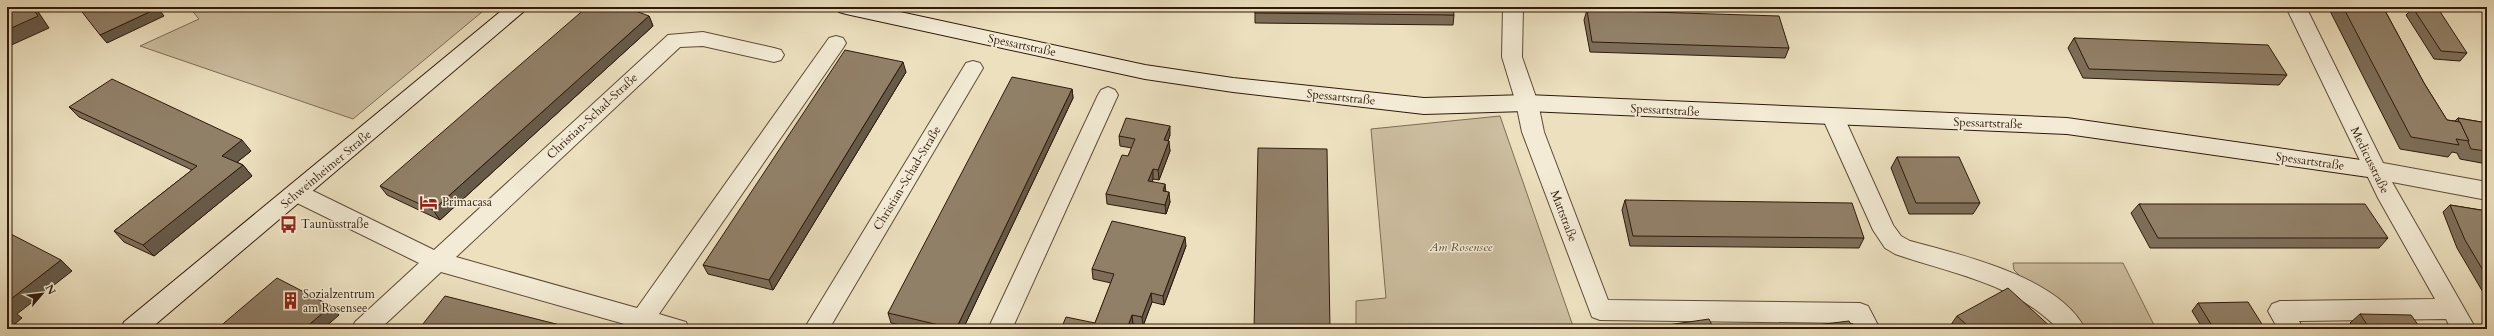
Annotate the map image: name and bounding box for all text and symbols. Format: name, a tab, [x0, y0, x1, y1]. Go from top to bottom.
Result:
street label: Spessartstraße	[986, 30, 1058, 60]
street label: Christian-Schad-Straße	[543, 70, 641, 162]
street label: Spessartstraße	[1306, 85, 1376, 109]
street label: Spessartstraße	[1630, 100, 1700, 120]
street label: Spessartstraße	[1953, 114, 2023, 132]
street label: Christian-Schad-Straße	[869, 123, 945, 233]
street label: Medicusstraße	[2347, 124, 2393, 196]
street label: Schweinheimer Straße	[277, 126, 375, 212]
street label: Spessartstraße	[2275, 148, 2345, 174]
street label: Mattstraße	[1547, 188, 1581, 244]
hotel icon: Primacasa	[419, 192, 439, 212]
place label: Primacasa	[442, 194, 493, 210]
bus stop icon: Taunusstraße	[278, 214, 298, 234]
place label: Taunusstraße	[301, 216, 369, 232]
park label: Am Rosensee	[1429, 239, 1493, 255]
north arrow	[22, 274, 62, 314]
text: N	[42, 282, 59, 298]
place label: Sozialzentrum am Rosensee	[303, 286, 376, 316]
building icon: Sozialzentrum am Rosensee	[280, 291, 300, 311]

